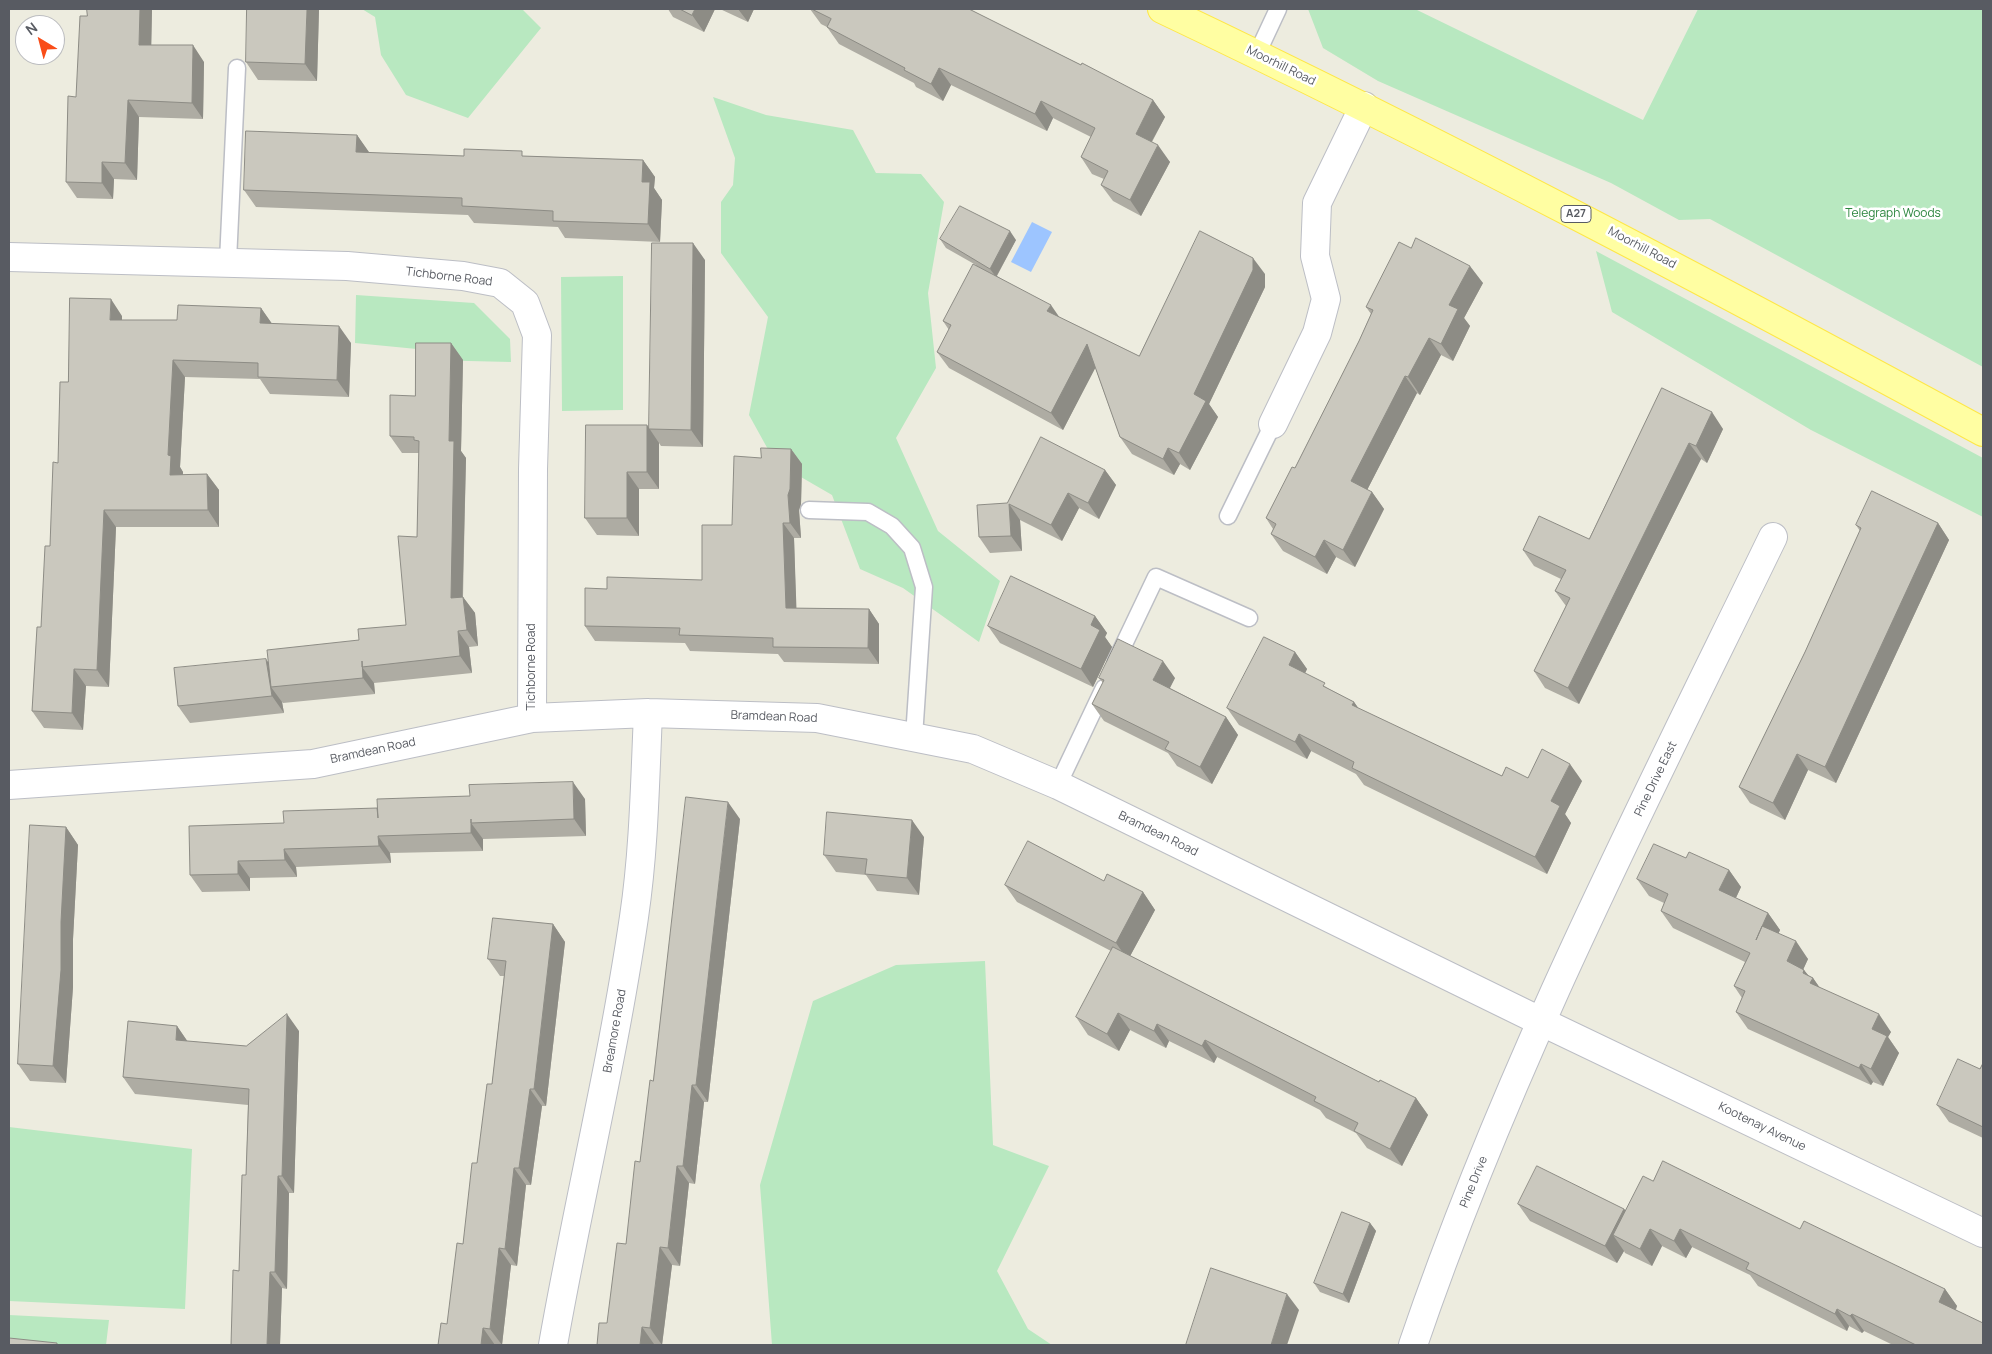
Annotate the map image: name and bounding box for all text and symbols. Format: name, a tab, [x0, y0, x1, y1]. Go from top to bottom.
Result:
north arrow	[15, 15, 65, 65]
text: N	[22, 18, 41, 39]
street label: Moorhill Road	[1244, 43, 1318, 89]
road number: A27	[1561, 205, 1591, 222]
park label: Telegraph Woods	[1845, 207, 1941, 221]
street label: Moorhill Road	[1606, 224, 1678, 272]
street label: Tichborne Road	[405, 265, 493, 289]
street label: Tichborne Road	[525, 623, 539, 711]
street label: Bramdean Road	[730, 708, 818, 726]
street label: Bramdean Road	[329, 735, 417, 767]
street label: Pine Drive East	[1632, 739, 1680, 819]
street label: Bramdean Road	[1116, 808, 1200, 860]
street label: Breamore Road	[601, 988, 629, 1074]
street label: Kootenay Avenue	[1716, 1100, 1808, 1154]
street label: Pine Drive	[1457, 1154, 1491, 1210]

